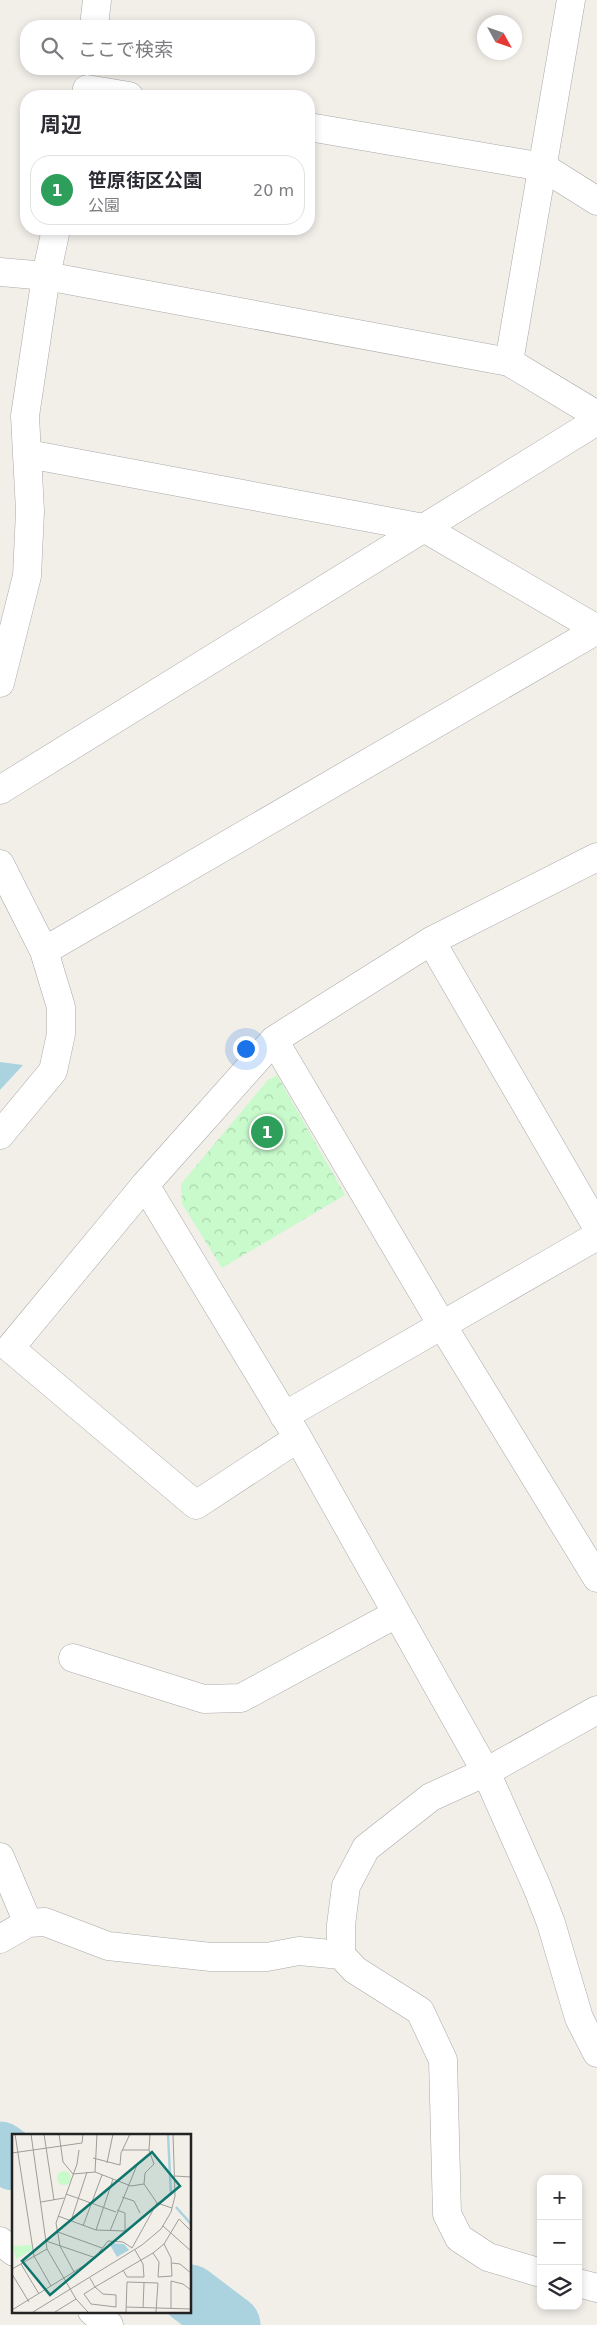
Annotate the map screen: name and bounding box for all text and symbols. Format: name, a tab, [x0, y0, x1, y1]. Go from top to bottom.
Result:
north arrow	[477, 15, 522, 60]
search box	[20, 20, 315, 75]
icon: search	[38, 34, 66, 62]
text: ここで検索	[78, 38, 173, 60]
text: 周辺	[40, 113, 82, 137]
text: 笹原街区公園	[88, 169, 202, 191]
text: 1	[51, 181, 63, 200]
text: 20 m	[253, 181, 294, 200]
text: 公園	[88, 196, 120, 215]
your location	[233, 1036, 259, 1062]
pin: 1	[251, 1113, 283, 1151]
inset map	[12, 2134, 191, 2312]
map controls	[537, 2175, 582, 2310]
button: +	[537, 2175, 582, 2220]
button: −	[537, 2220, 582, 2265]
button: layers	[537, 2265, 582, 2310]

